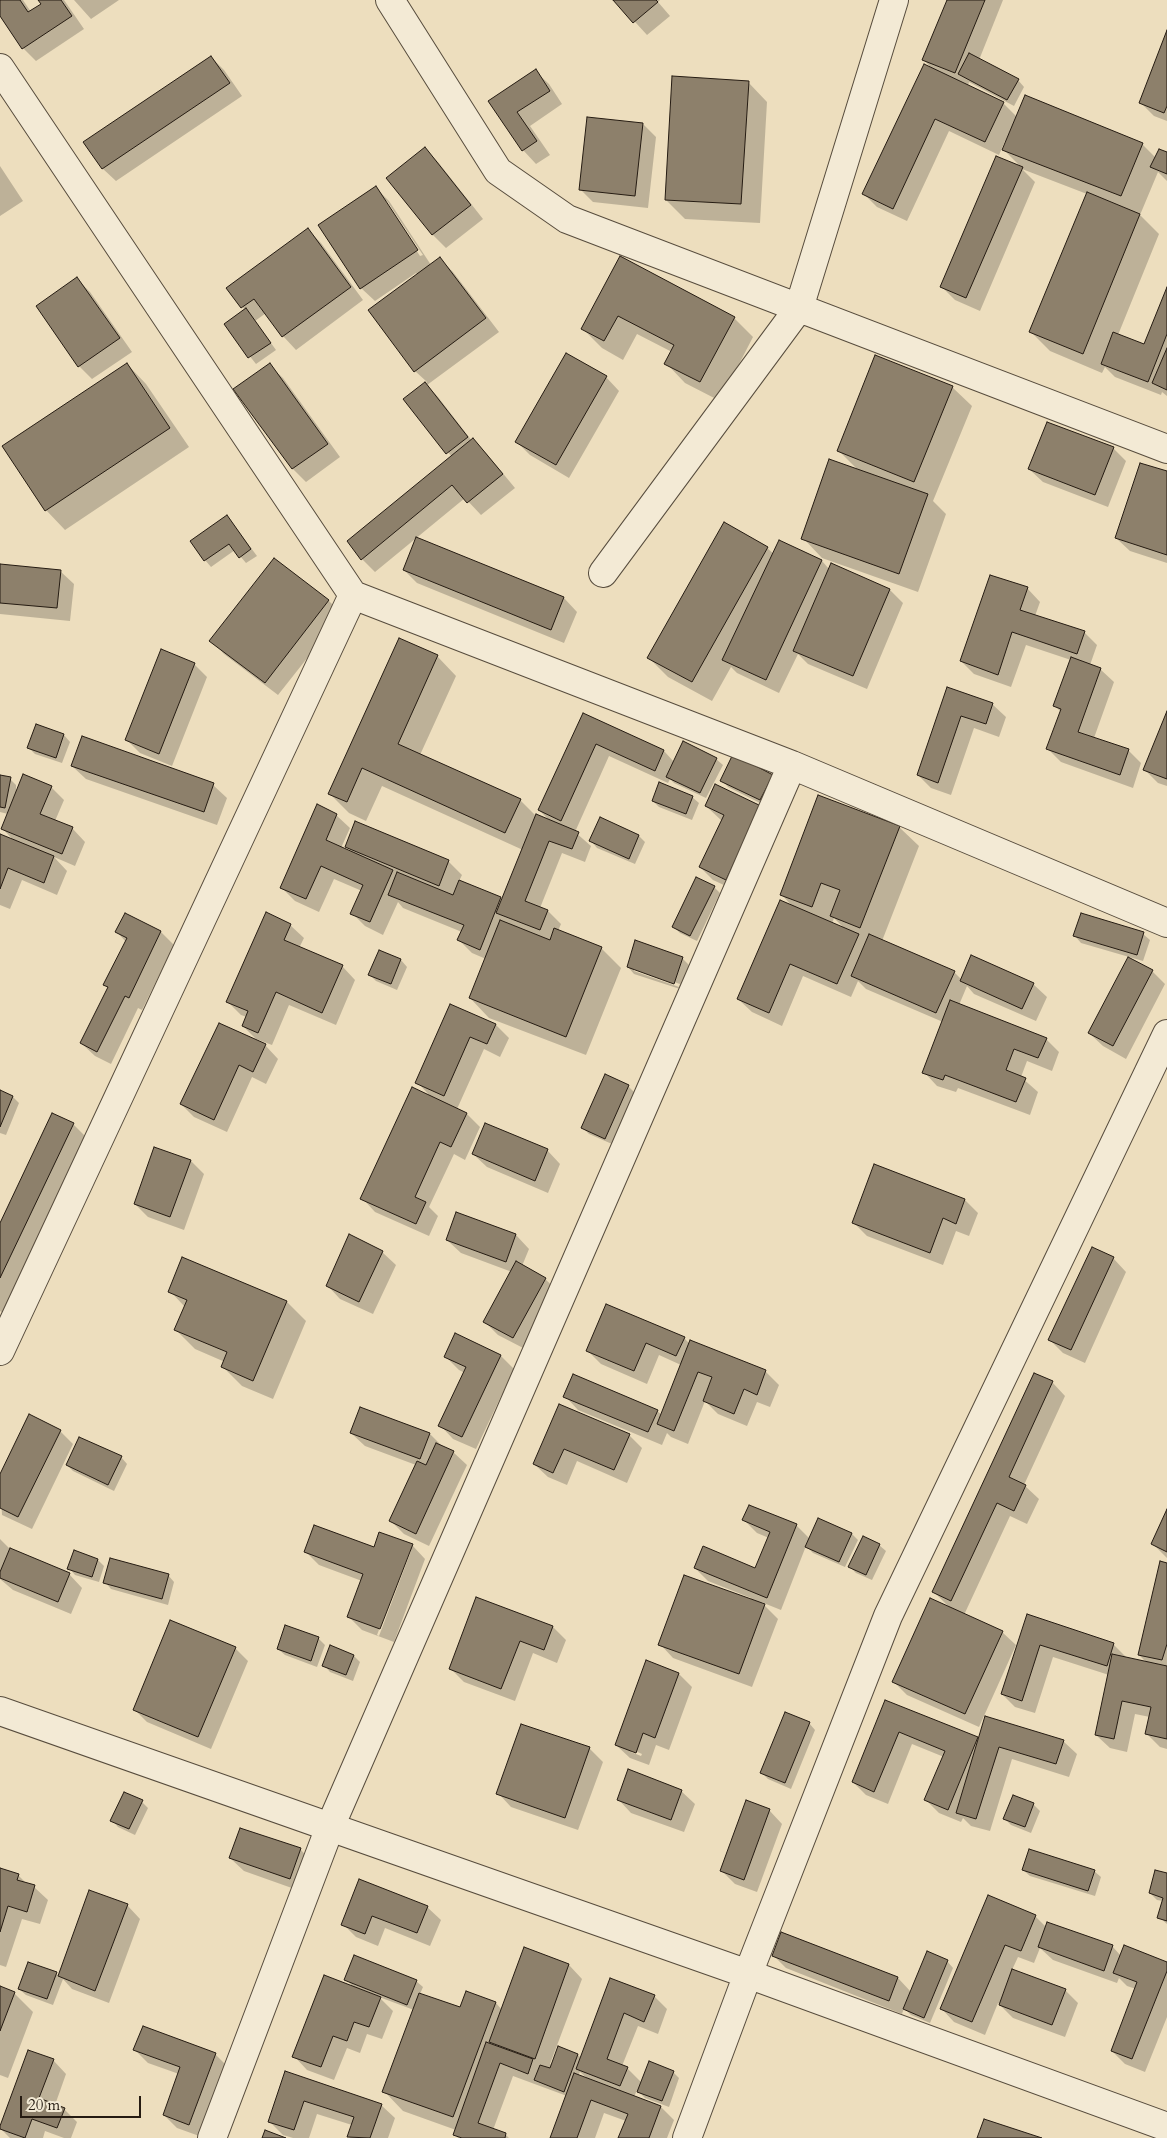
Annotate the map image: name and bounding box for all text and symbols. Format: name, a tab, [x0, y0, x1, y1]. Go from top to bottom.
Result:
scale bar	[22, 2086, 144, 2118]
text: 20 m	[28, 2095, 60, 2115]

